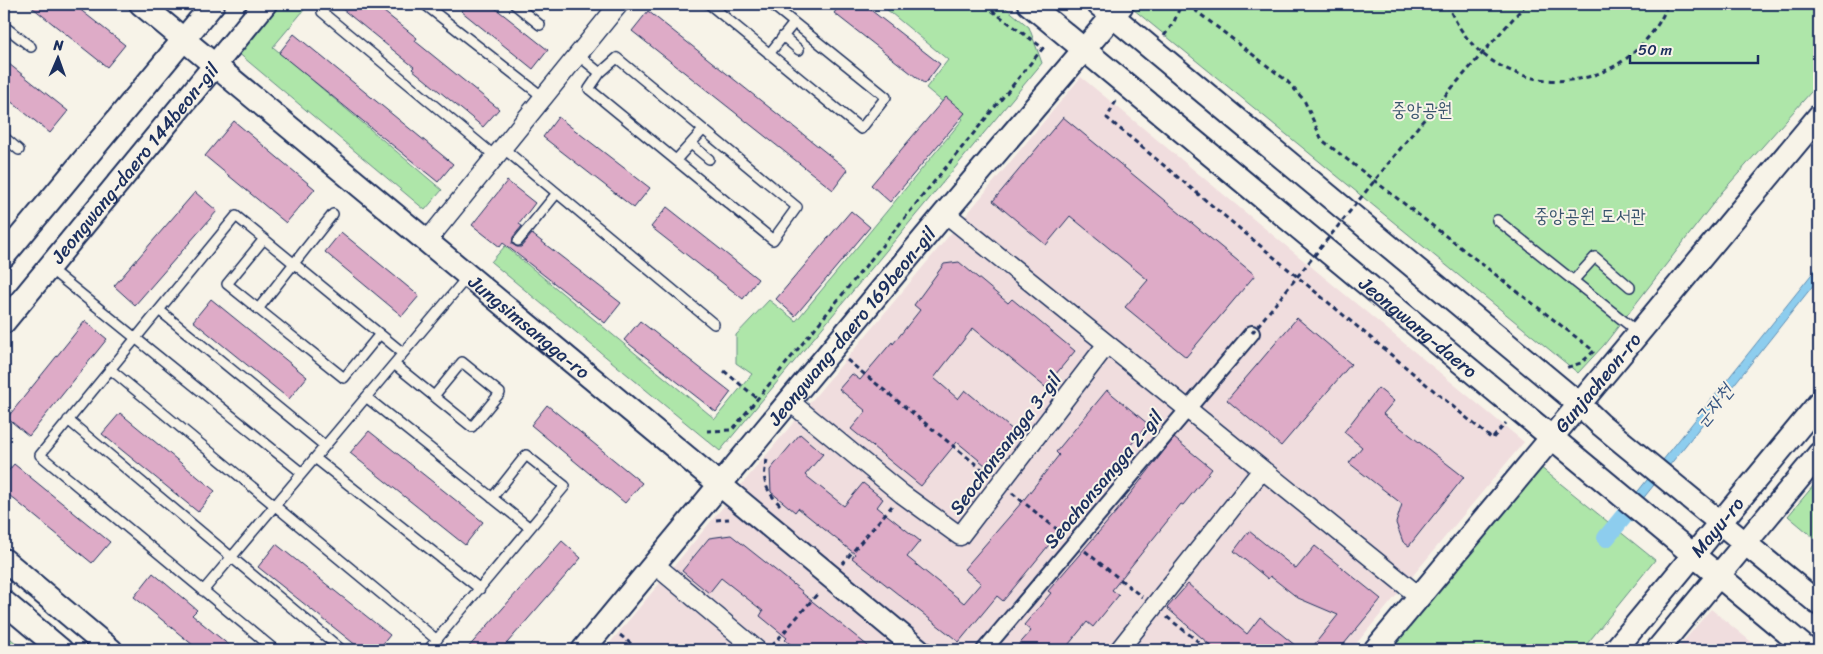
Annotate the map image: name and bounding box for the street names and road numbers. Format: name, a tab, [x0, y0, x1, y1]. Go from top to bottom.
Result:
street label: Jeongwang-daero 144beon-gil	[42, 55, 228, 272]
street label: Jeongwang-daero 169beon-gil	[759, 219, 945, 434]
street label: Jungsimsangga-ro	[460, 266, 598, 388]
street label: Jeongwang-daero	[1351, 267, 1485, 387]
street label: Gunjacheon-ro	[1546, 325, 1650, 441]
street label: Seochonsangga 3-gil	[940, 364, 1071, 522]
street label: Seochonsangga 2-gil	[1035, 402, 1172, 556]
street label: Mayu-ro	[1682, 489, 1753, 565]

